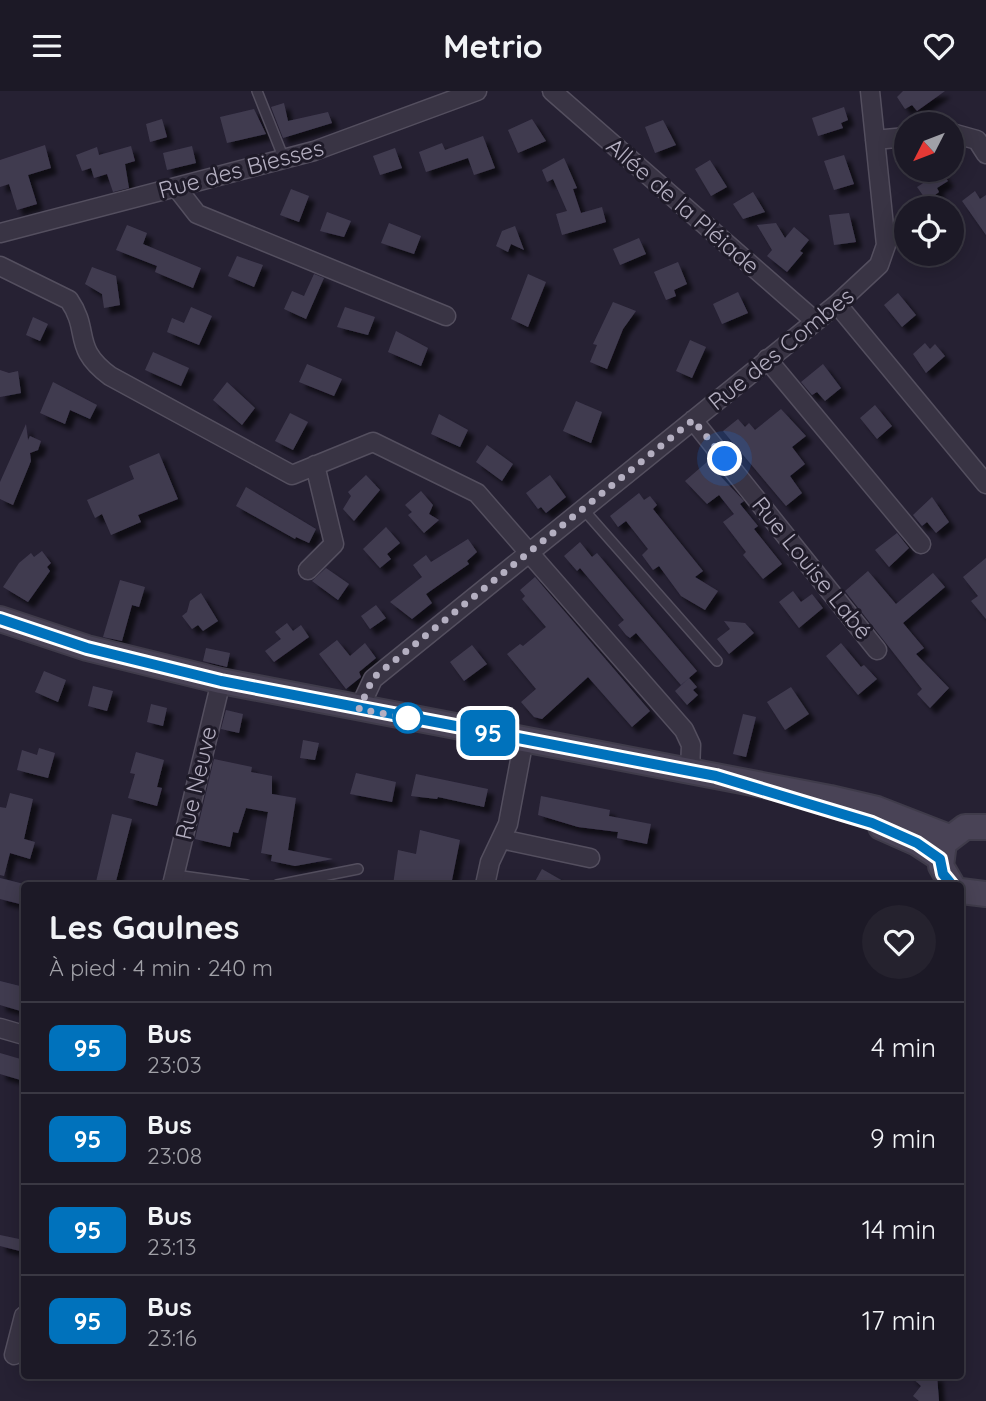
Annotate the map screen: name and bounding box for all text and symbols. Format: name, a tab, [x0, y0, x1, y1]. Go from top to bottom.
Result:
text: Metrio	[443, 26, 543, 66]
icon: menu	[28, 27, 66, 65]
icon: heart	[920, 27, 958, 65]
north arrow	[894, 112, 964, 182]
map controls	[894, 112, 964, 266]
street label: Allée de la Pléiade	[601, 131, 766, 280]
street label: Rue des Biesses	[155, 133, 327, 204]
button: locate	[894, 196, 964, 266]
street label: Rue des Combes	[702, 281, 859, 416]
your location	[707, 441, 742, 476]
street label: Rue Louise Labé	[746, 491, 879, 645]
unlabelled marker	[393, 703, 423, 733]
line badge: 95	[456, 710, 520, 756]
text: 95	[474, 718, 502, 748]
street label: Rue Neuve	[168, 723, 223, 842]
button: heart	[862, 905, 936, 979]
text: Les Gaulnes	[49, 906, 239, 947]
text: À pied · 4 min · 240 m	[49, 953, 273, 982]
text: Bus	[147, 1017, 192, 1050]
text: 4 min	[871, 1031, 936, 1064]
text: 95	[74, 1033, 101, 1063]
text: 23:03	[147, 1050, 202, 1079]
text: Bus	[147, 1108, 192, 1141]
text: 9 min	[870, 1122, 936, 1155]
text: 95	[74, 1124, 101, 1154]
text: 23:08	[147, 1141, 202, 1170]
text: Bus	[147, 1199, 192, 1232]
text: 14 min	[862, 1213, 936, 1246]
text: 95	[74, 1215, 101, 1245]
text: 23:13	[147, 1232, 197, 1261]
text: Bus	[147, 1290, 192, 1323]
text: 17 min	[862, 1304, 936, 1337]
text: 95	[74, 1306, 101, 1336]
text: 23:16	[147, 1323, 197, 1352]

